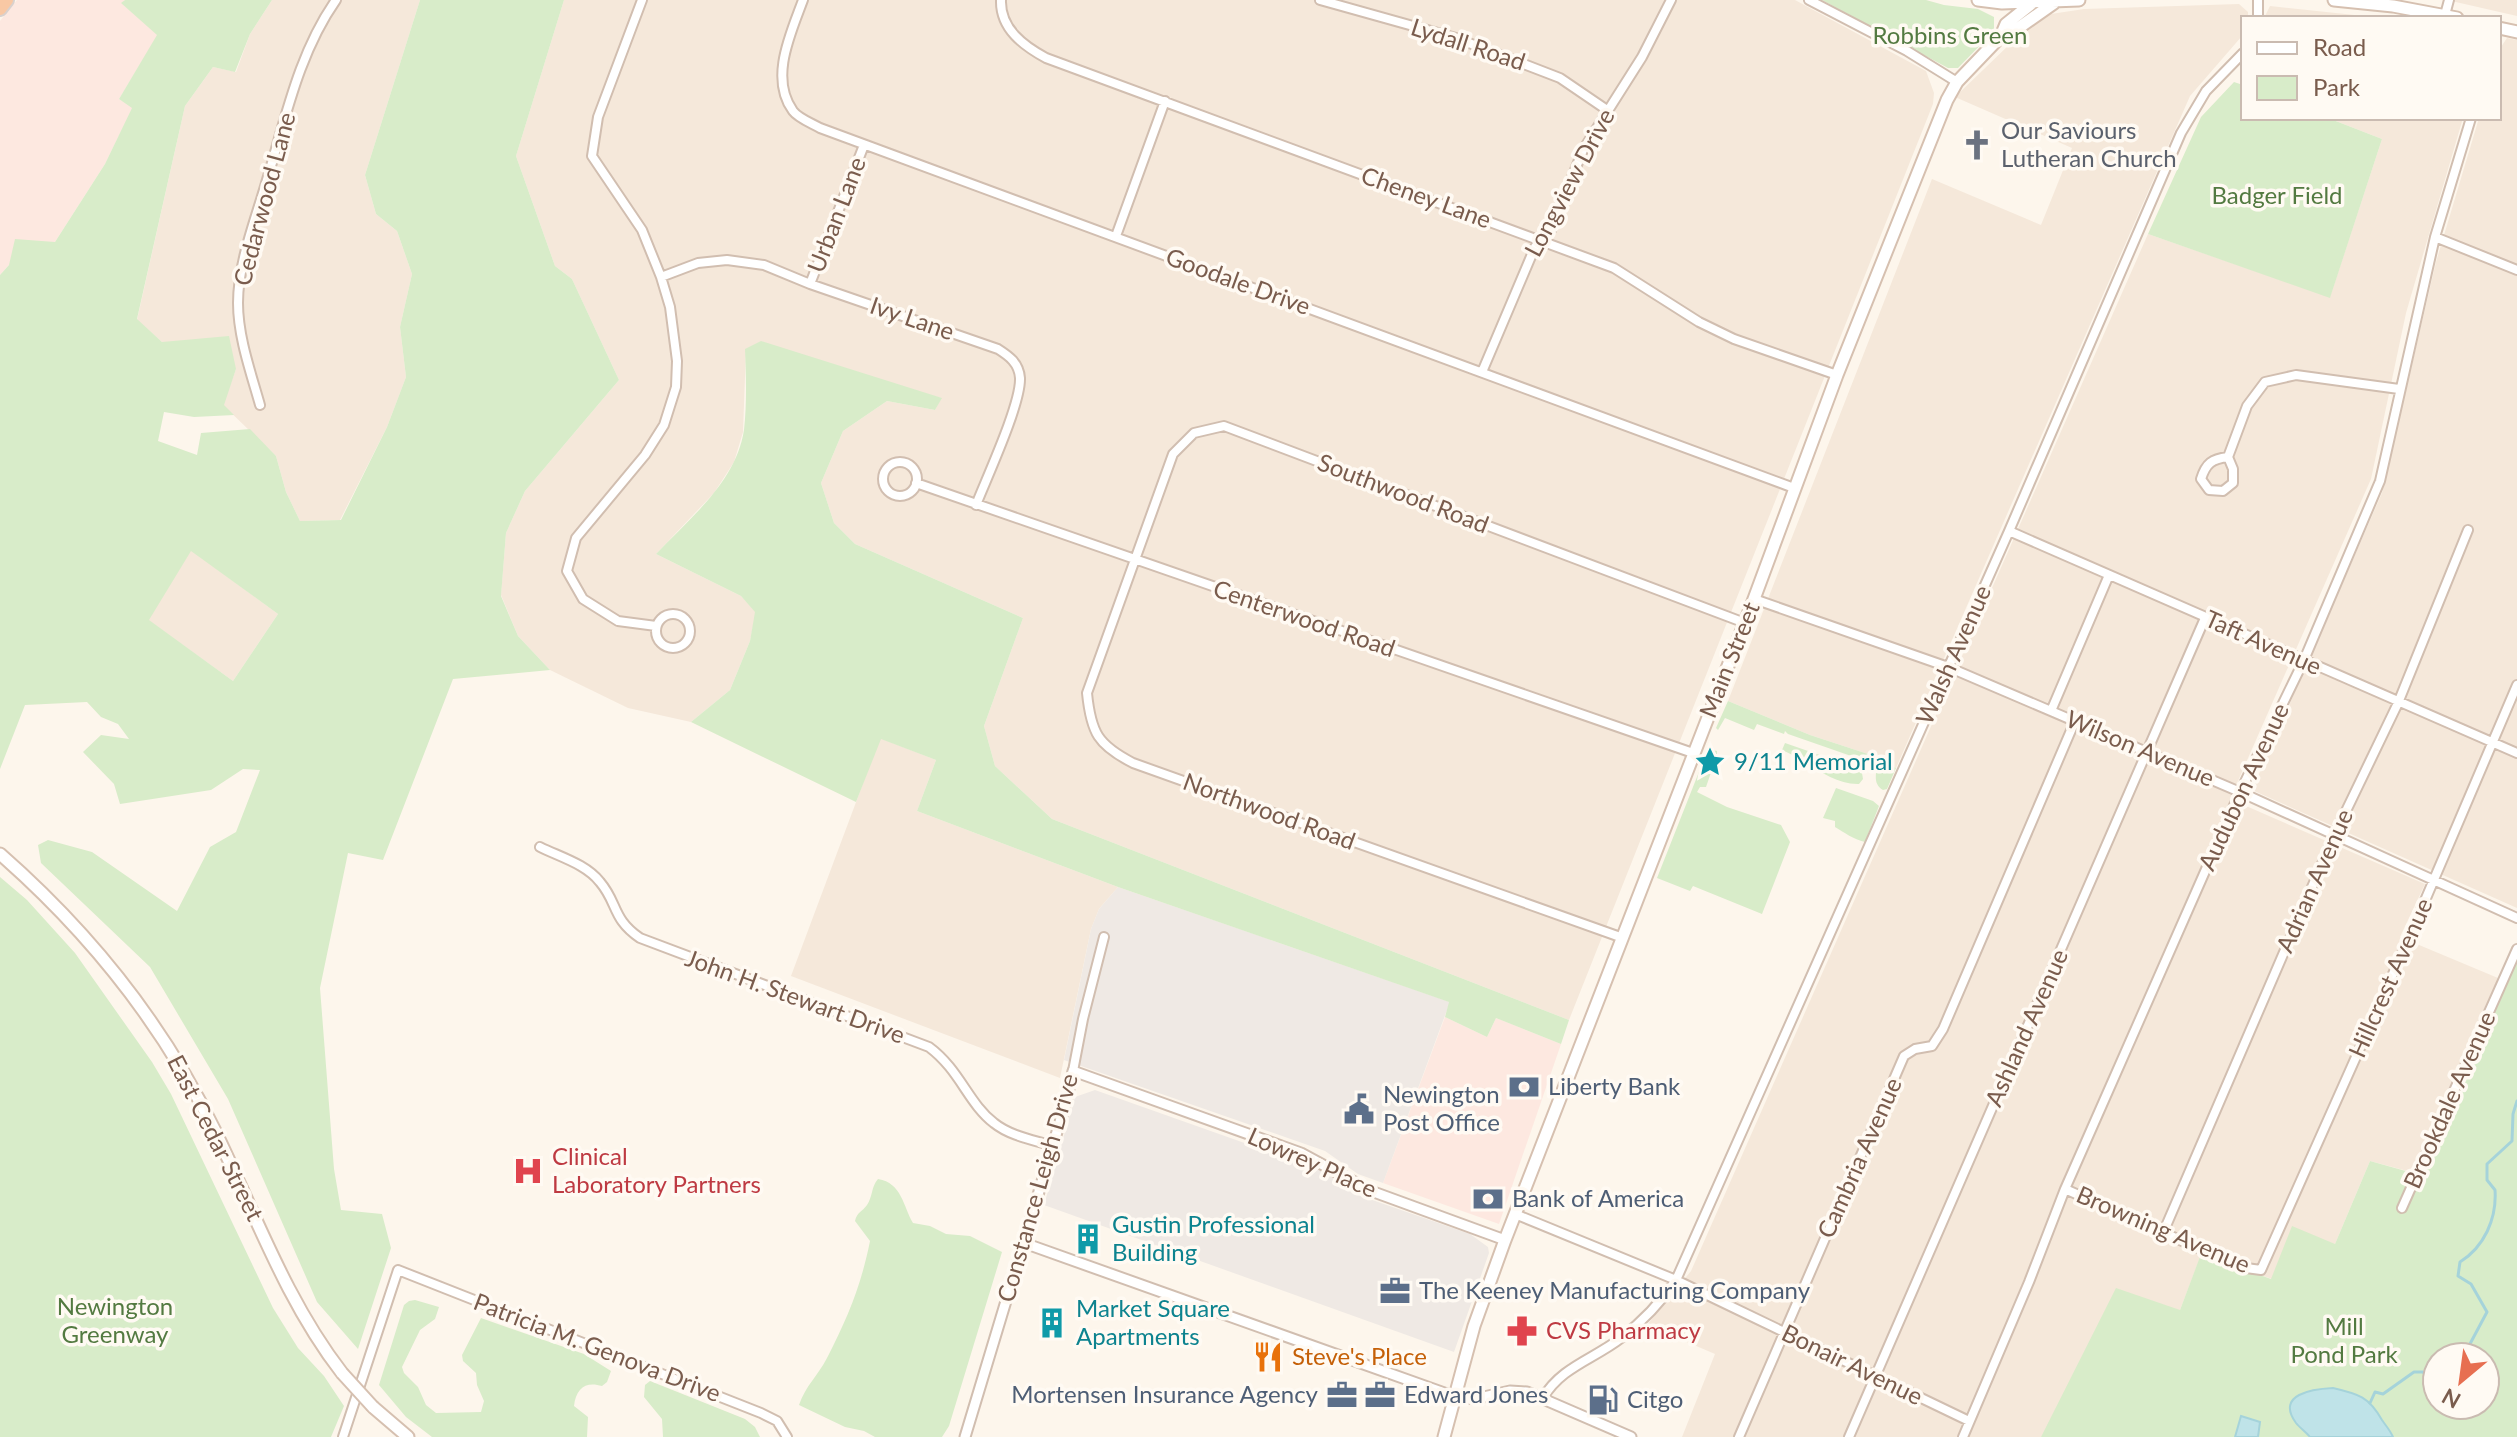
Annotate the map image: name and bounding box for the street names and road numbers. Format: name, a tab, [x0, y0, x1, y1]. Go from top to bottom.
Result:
street label: Lydall Road	[1408, 12, 1529, 76]
street label: Longview Drive	[1518, 103, 1620, 261]
street label: Cedarwood Lane	[226, 109, 301, 289]
street label: Urban Lane	[800, 153, 871, 276]
street label: Cheney Lane	[1358, 160, 1495, 233]
street label: Goodale Drive	[1162, 241, 1315, 320]
street label: Ivy Lane	[867, 290, 958, 345]
street label: Southwood Road	[1314, 447, 1493, 538]
street label: Centerwood Road	[1210, 573, 1399, 662]
street label: Walsh Avenue	[1909, 580, 1996, 729]
street label: Main Street	[1692, 597, 1765, 722]
street label: Taft Avenue	[2201, 603, 2326, 680]
street label: Audubon Avenue	[2191, 698, 2294, 875]
street label: Wilson Avenue	[2062, 703, 2219, 792]
street label: Northwood Road	[1180, 766, 1359, 855]
street label: Adrian Avenue	[2269, 804, 2358, 957]
street label: Hillcrest Avenue	[2342, 893, 2438, 1062]
street label: John H. Stewart Drive	[682, 942, 909, 1049]
street label: Ashland Avenue	[1978, 944, 2073, 1111]
street label: Brookdale Avenue	[2397, 1006, 2501, 1192]
street label: East Cedar Street	[162, 1050, 271, 1225]
street label: Constance Leigh Drive	[990, 1070, 1083, 1305]
street label: Cambria Avenue	[1810, 1073, 1907, 1242]
street label: Lowrey Place	[1244, 1120, 1382, 1203]
street label: Browning Avenue	[2073, 1179, 2255, 1278]
street label: Patricia M. Genova Drive	[470, 1286, 725, 1407]
street label: Bonair Avenue	[1778, 1317, 1928, 1410]

